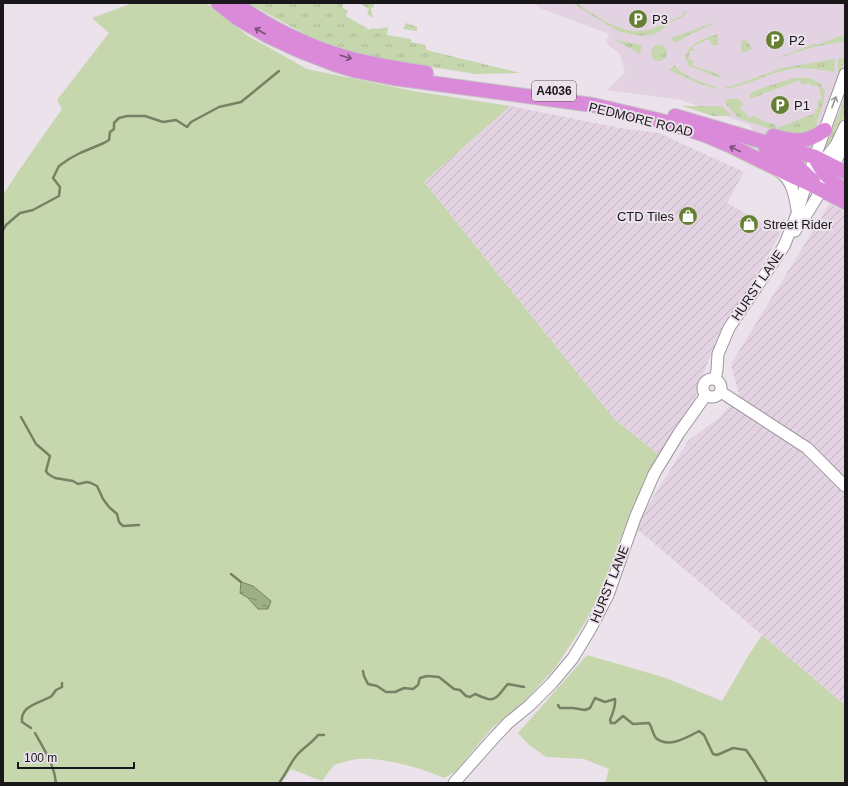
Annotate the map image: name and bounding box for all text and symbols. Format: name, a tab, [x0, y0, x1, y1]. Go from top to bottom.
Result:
parking icon: P3	[627, 8, 649, 30]
place label: P3	[652, 12, 668, 27]
one-way arrow	[254, 27, 266, 35]
parking icon: P2	[764, 29, 786, 51]
place label: P2	[789, 33, 805, 48]
one-way arrow	[340, 54, 353, 61]
road number: A4036	[532, 81, 576, 101]
parking icon: P1	[769, 94, 791, 116]
one-way arrow	[831, 97, 839, 109]
place label: P1	[794, 98, 810, 113]
street label: PEDMORE ROAD	[587, 99, 695, 140]
one-way arrow	[729, 144, 741, 152]
shop icon: CTD Tiles	[677, 205, 699, 227]
place label: CTD Tiles	[617, 209, 674, 224]
shop icon: Street Rider	[738, 213, 760, 235]
place label: Street Rider	[763, 217, 833, 232]
street label: HURST LANE	[728, 247, 787, 324]
street label: HURST LANE	[587, 543, 632, 625]
scale bar	[18, 744, 134, 770]
text: 100 m	[24, 751, 57, 765]

